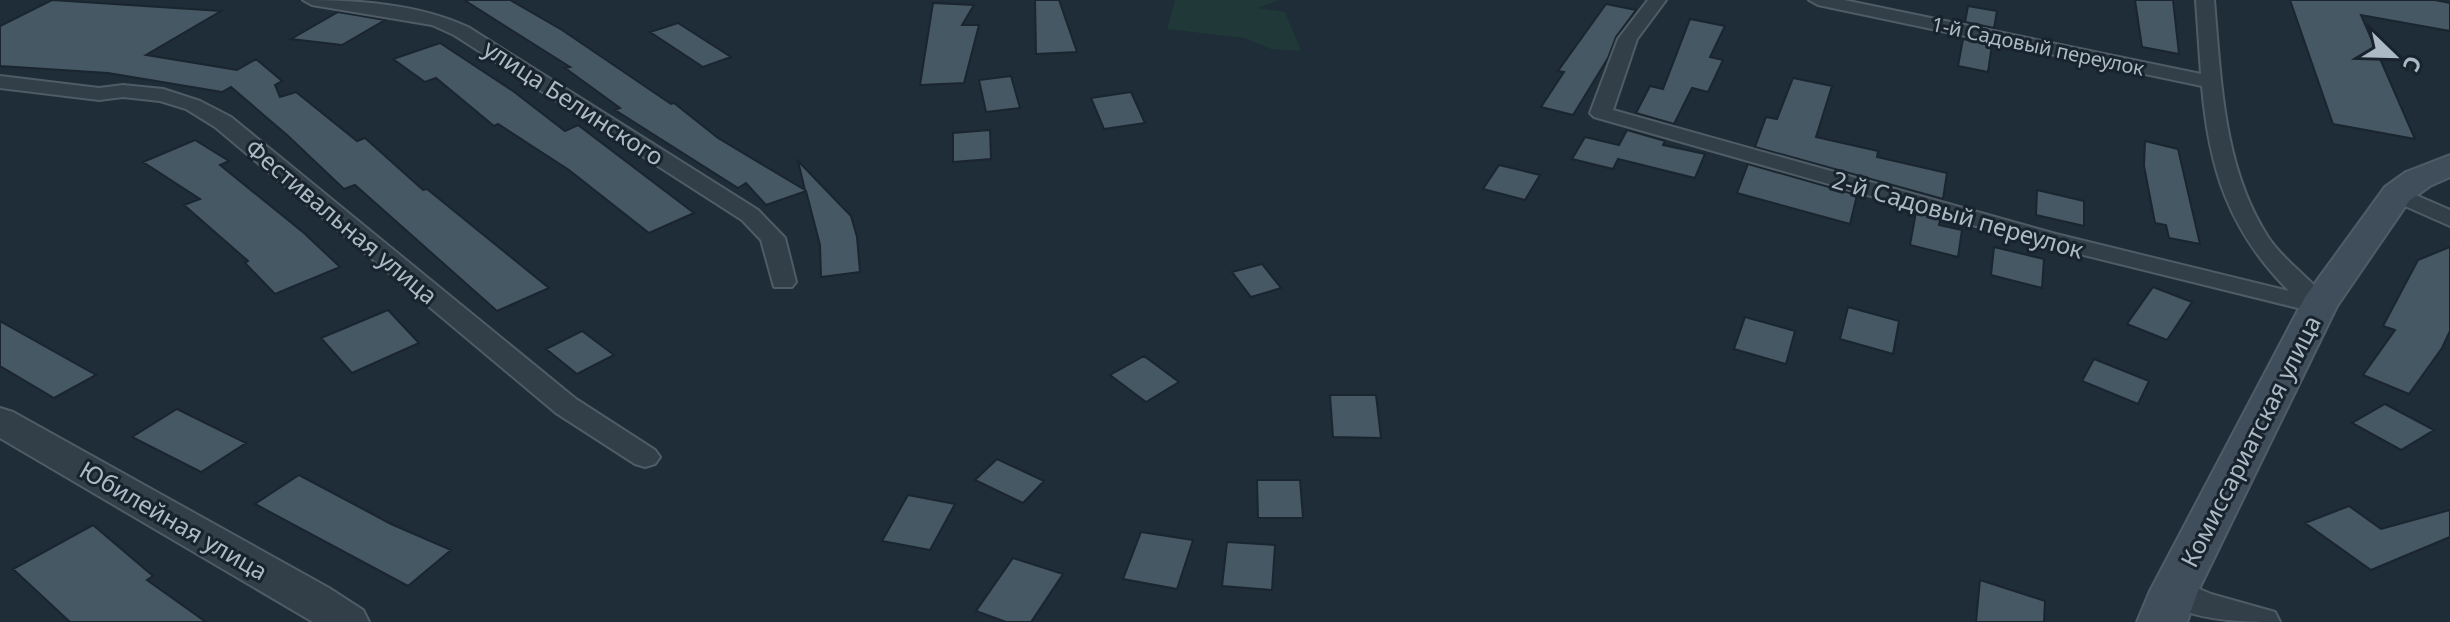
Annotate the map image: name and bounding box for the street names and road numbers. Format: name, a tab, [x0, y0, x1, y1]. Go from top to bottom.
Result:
street label: 1-й Садовый переулок	[1929, 10, 2147, 82]
street label: улица Белинского	[477, 31, 671, 173]
street label: Фестивальная улица	[239, 131, 445, 311]
street label: 2-й Садовый переулок	[1828, 162, 2088, 266]
street label: Комиссариатская улица	[2172, 310, 2328, 572]
street label: Юбилейная улица	[74, 453, 274, 587]

